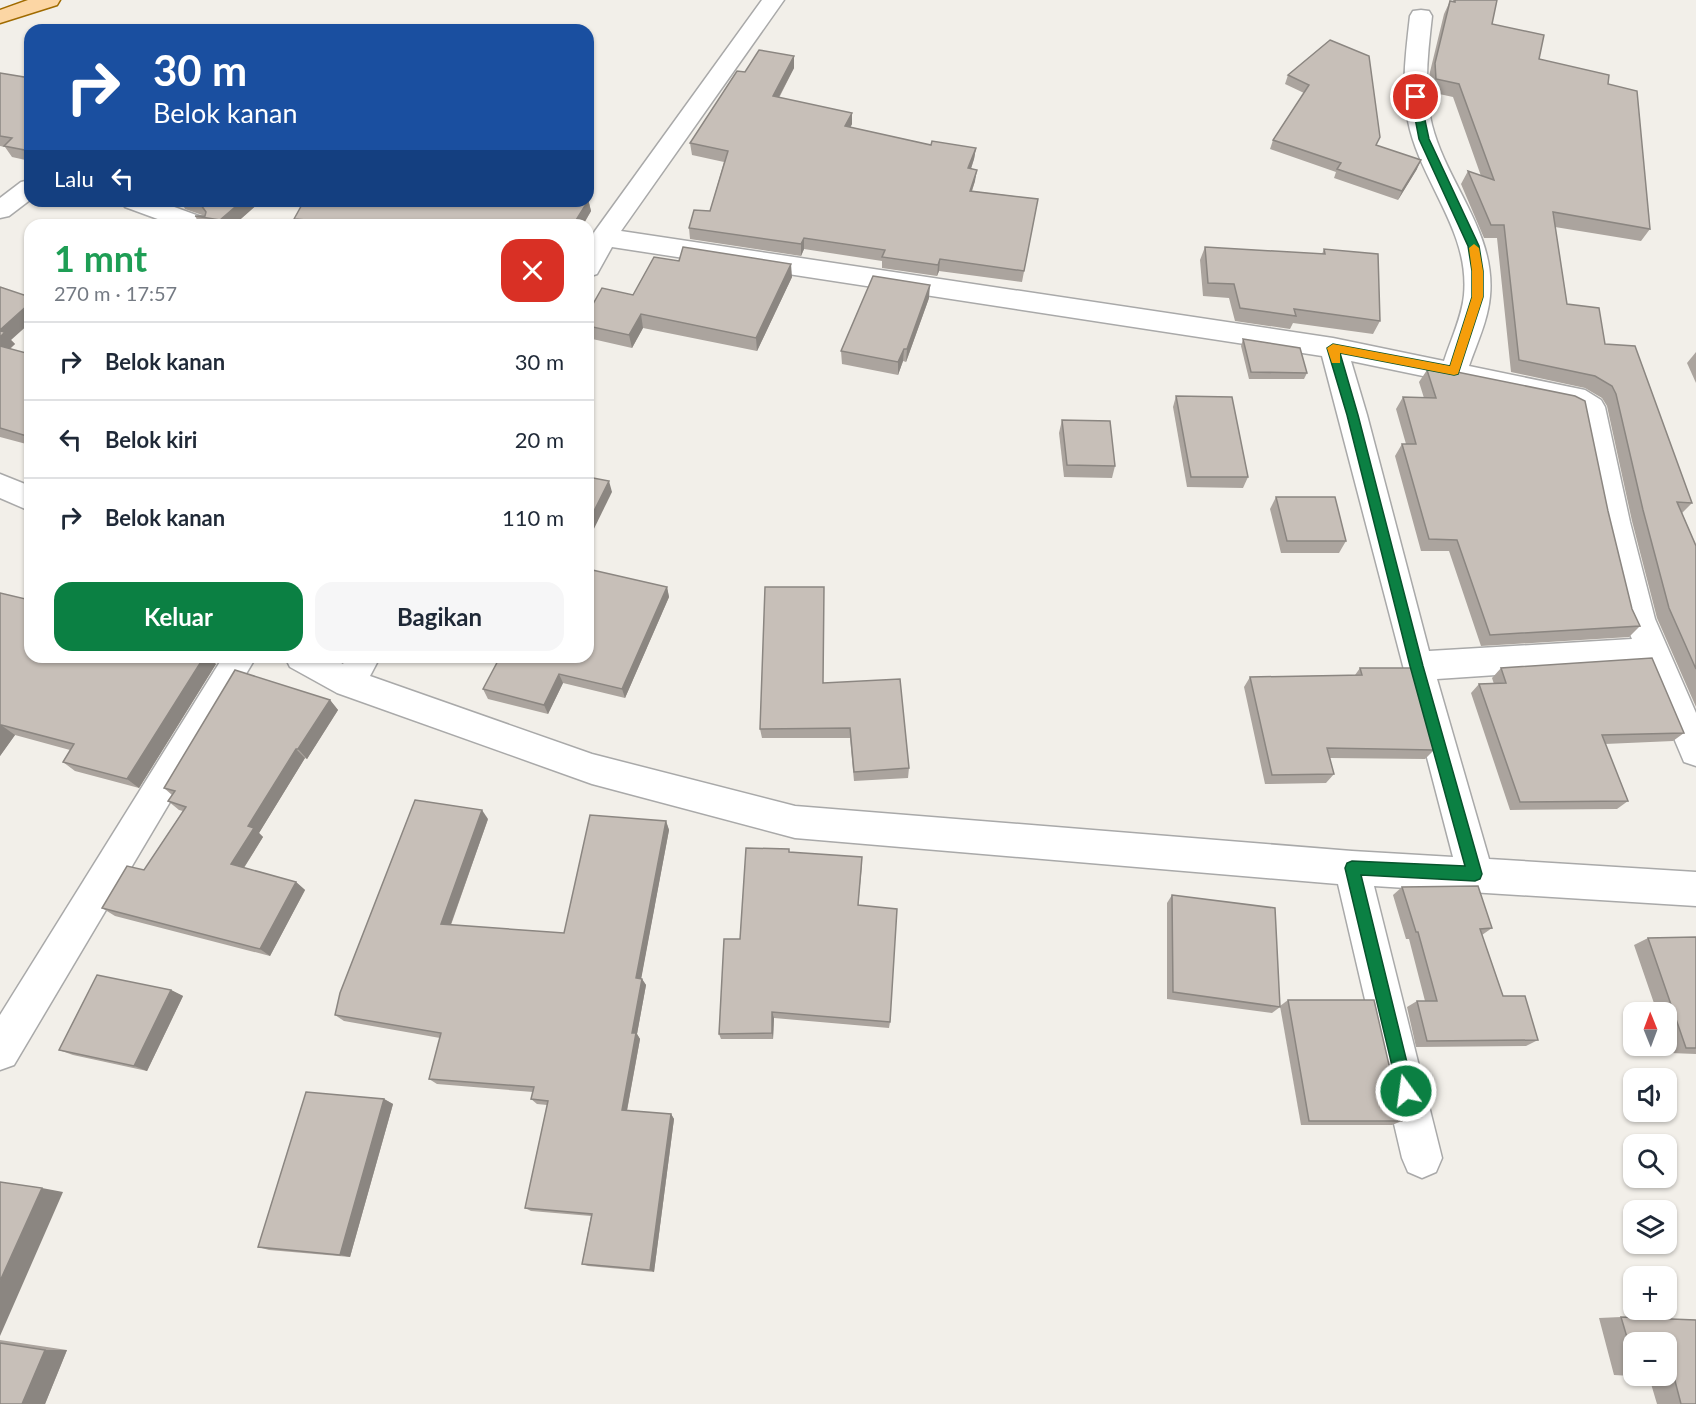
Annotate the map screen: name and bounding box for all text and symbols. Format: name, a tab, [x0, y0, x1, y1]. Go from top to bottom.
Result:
text: 30 m	[153, 45, 247, 95]
icon: right	[54, 48, 132, 126]
pin	[1390, 71, 1441, 122]
icon: arrive	[1399, 80, 1432, 113]
text: Belok kanan	[153, 96, 298, 129]
icon: left	[106, 162, 139, 195]
text: Lalu	[54, 165, 94, 192]
text: 1 mnt	[54, 236, 147, 280]
button: close	[501, 239, 564, 302]
text: 270 m · 17:57	[54, 281, 177, 305]
icon: right	[54, 345, 87, 378]
text: Belok kanan	[105, 348, 225, 375]
text: 30 m	[515, 348, 564, 375]
icon: left	[54, 423, 87, 456]
text: Belok kiri	[105, 426, 197, 453]
text: 20 m	[515, 426, 564, 453]
icon: right	[54, 501, 87, 534]
text: Belok kanan	[105, 504, 225, 531]
text: 110 m	[502, 504, 564, 531]
button: Keluar	[54, 582, 303, 651]
button: Bagikan	[315, 582, 564, 651]
north arrow	[1623, 1002, 1677, 1056]
map controls	[1623, 1002, 1677, 1386]
position arrow	[1374, 1059, 1438, 1123]
button: sound	[1623, 1068, 1677, 1122]
button: search	[1623, 1134, 1677, 1188]
button: layers	[1623, 1200, 1677, 1254]
button: +	[1623, 1266, 1677, 1320]
button: −	[1623, 1332, 1677, 1386]

